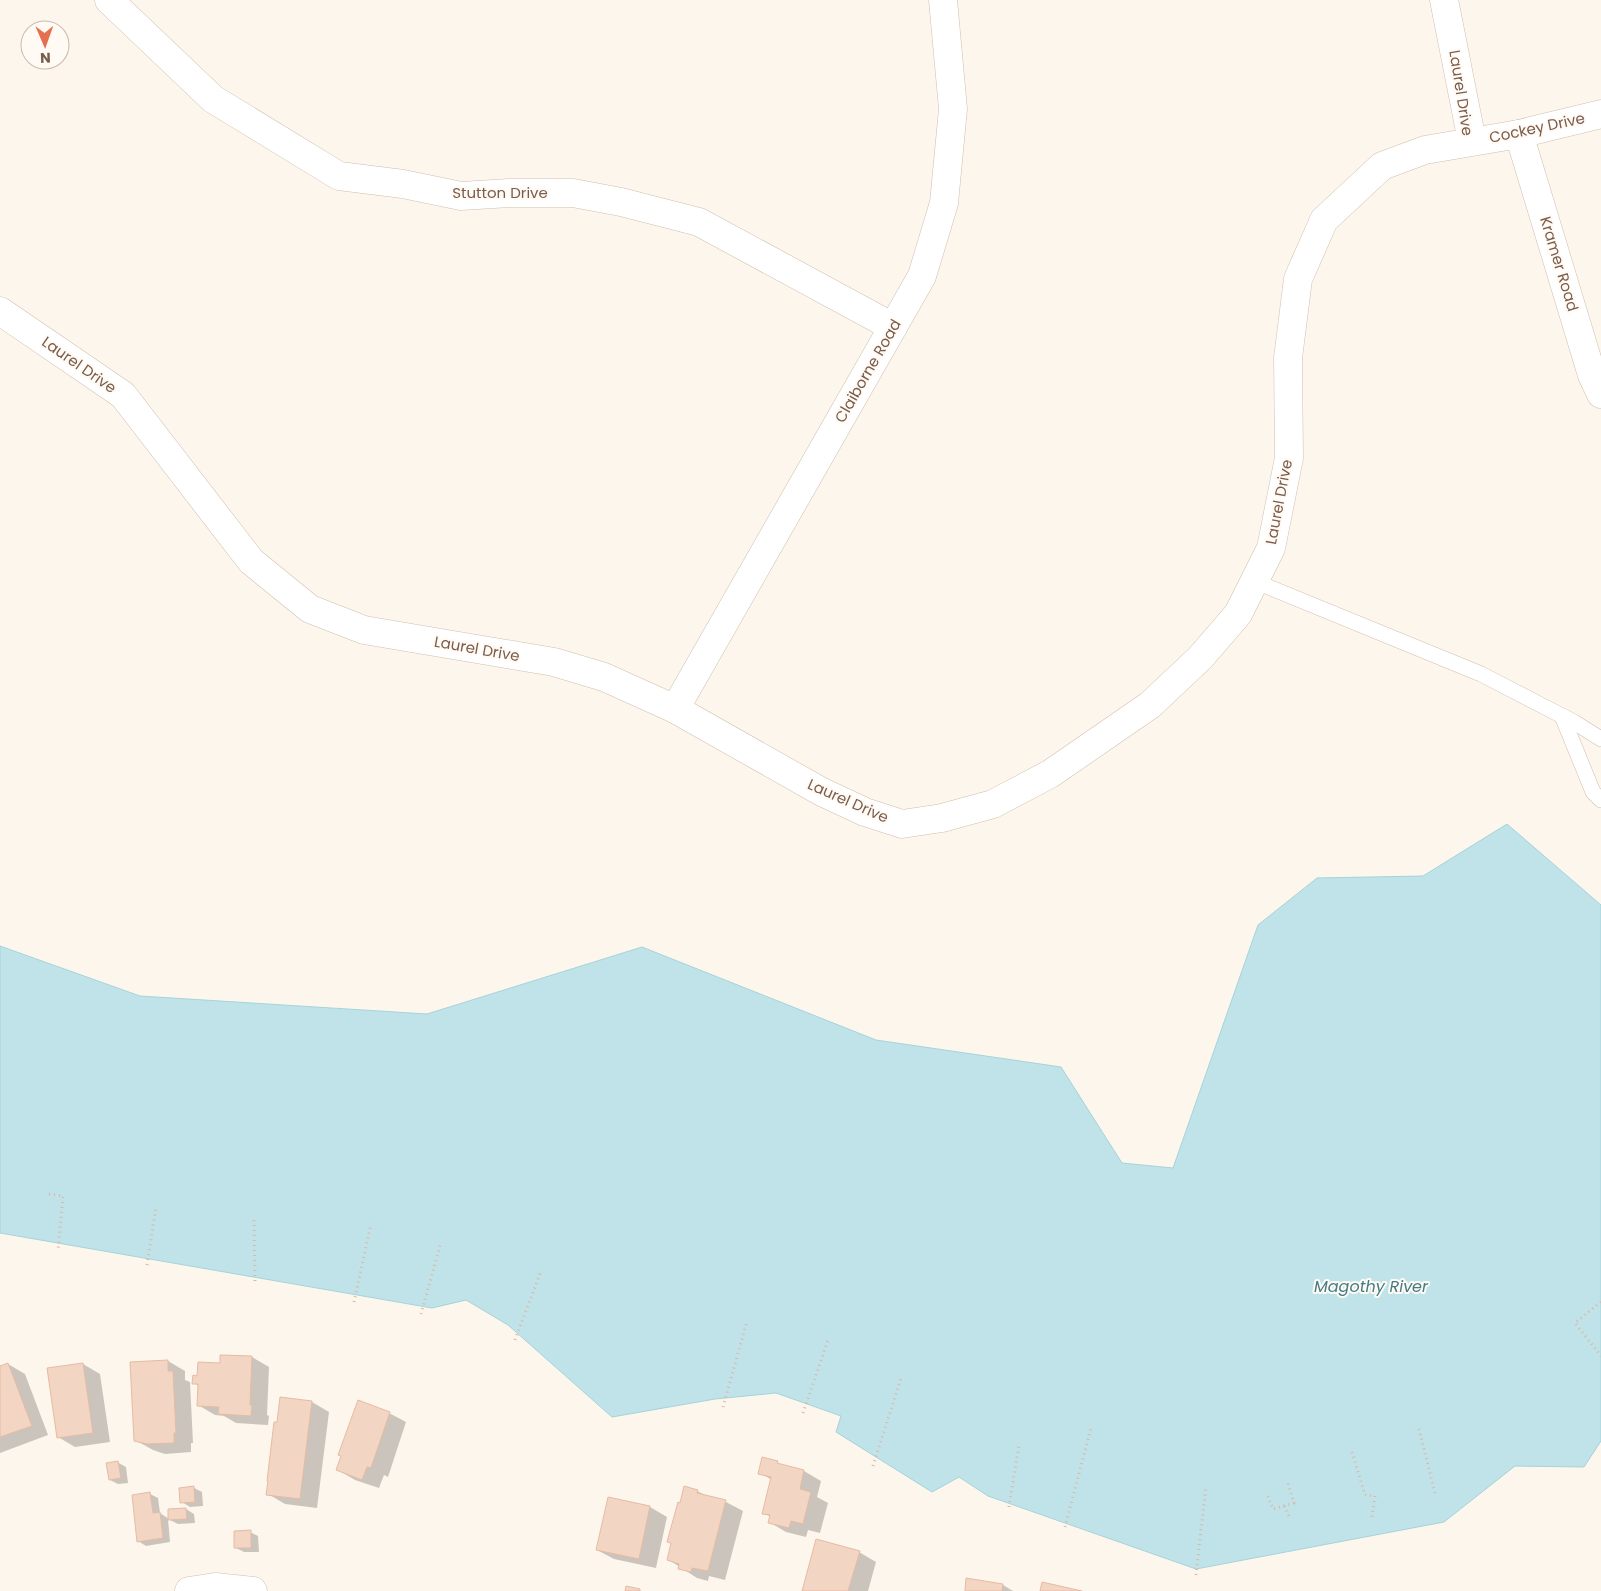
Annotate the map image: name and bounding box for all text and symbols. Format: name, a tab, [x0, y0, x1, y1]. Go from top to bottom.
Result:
north arrow	[20, 20, 70, 70]
text: N	[40, 48, 51, 68]
street label: Laurel Drive	[1444, 49, 1479, 137]
street label: Cockey Drive	[1487, 107, 1587, 148]
street label: Stutton Drive	[452, 182, 548, 203]
street label: Kramer Road	[1535, 214, 1584, 314]
street label: Claiborne Road	[829, 315, 906, 426]
street label: Laurel Drive	[38, 331, 121, 398]
street label: Laurel Drive	[1260, 457, 1297, 546]
street label: Laurel Drive	[433, 631, 521, 666]
street label: Laurel Drive	[804, 773, 892, 828]
water label: Magothy River	[1314, 1275, 1429, 1298]

